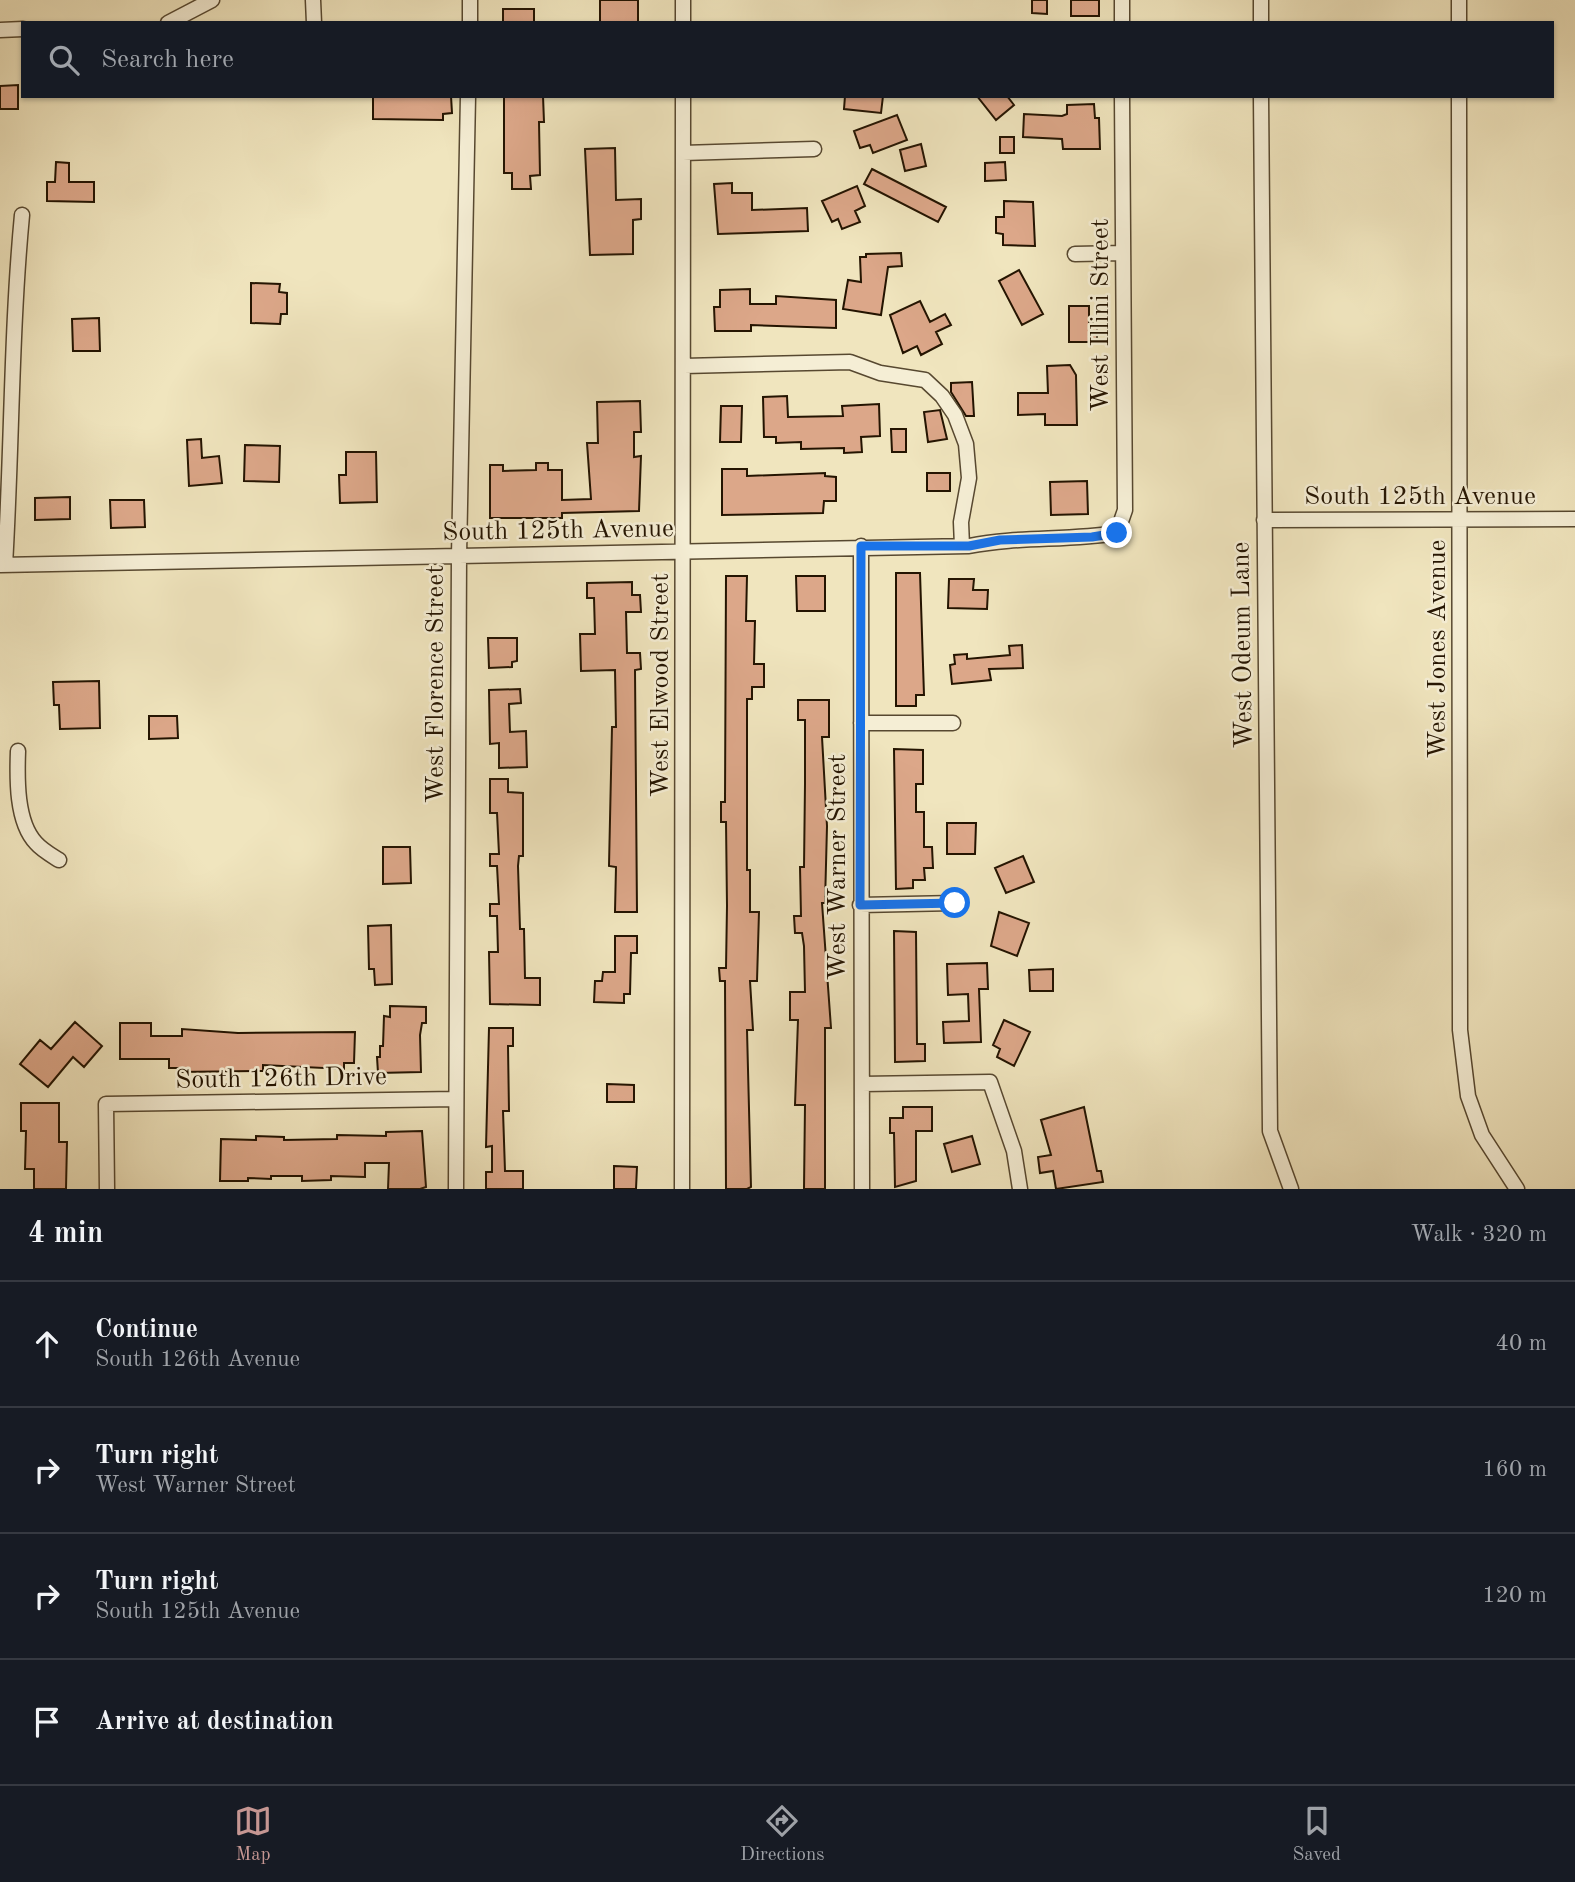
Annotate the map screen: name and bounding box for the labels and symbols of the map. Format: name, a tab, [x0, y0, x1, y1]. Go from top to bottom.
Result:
street label: West Illini Street	[1088, 218, 1114, 412]
street label: South 125th Avenue	[1304, 484, 1536, 510]
street label: South 125th Avenue	[442, 516, 674, 546]
route end	[1101, 517, 1132, 548]
street label: West Jones Avenue	[1425, 540, 1451, 758]
street label: West Odeum Lane	[1228, 541, 1258, 749]
street label: West Florence Street	[423, 565, 449, 803]
street label: West Elwood Street	[648, 573, 674, 797]
street label: West Warner Street	[825, 754, 851, 980]
route start	[939, 887, 970, 918]
street label: South 126th Drive	[175, 1064, 387, 1094]

